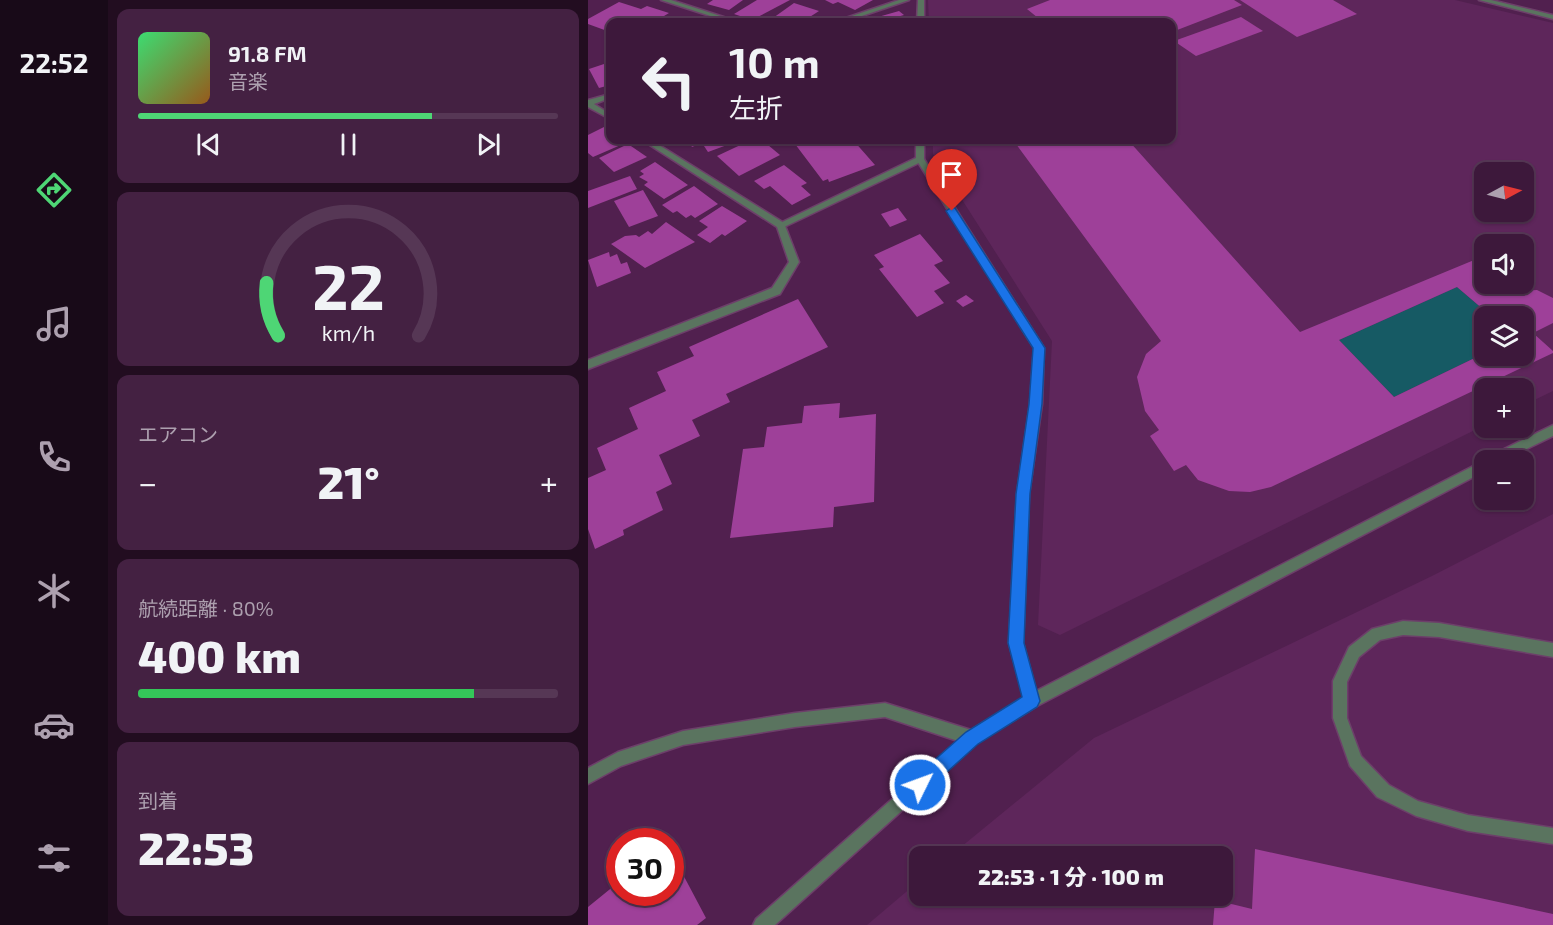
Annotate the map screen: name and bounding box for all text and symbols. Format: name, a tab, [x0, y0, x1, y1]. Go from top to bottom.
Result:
text: 10 m	[729, 36, 820, 86]
text: 91.8 FM	[228, 40, 307, 66]
icon: left	[630, 42, 708, 120]
text: 22:52	[20, 46, 88, 78]
text: 音楽	[228, 69, 268, 93]
text: 左折	[729, 91, 783, 123]
icon: previous	[192, 128, 225, 161]
icon: pause	[332, 128, 365, 161]
icon: next	[472, 128, 505, 161]
pin	[926, 149, 977, 211]
icon: arrive	[935, 158, 968, 191]
north arrow	[1474, 162, 1534, 222]
map controls	[1474, 162, 1534, 510]
icon: directions	[33, 169, 75, 211]
button: sound	[1474, 234, 1534, 294]
text: 22	[312, 248, 384, 323]
icon: music	[33, 303, 75, 345]
button: layers	[1474, 306, 1534, 366]
text: km/h	[321, 321, 375, 346]
button: +	[1474, 378, 1534, 438]
text: エアコン	[138, 422, 218, 446]
icon: phone	[33, 436, 75, 478]
button: −	[1474, 450, 1534, 510]
text: 21°	[318, 454, 380, 508]
text: −	[138, 462, 157, 502]
text: +	[540, 462, 558, 502]
icon: climate	[33, 570, 75, 612]
text: 航続距離 · 80%	[138, 596, 274, 620]
text: 400 km	[138, 628, 301, 682]
icon: car	[33, 704, 75, 746]
position arrow	[888, 753, 952, 817]
text: 到着	[138, 788, 178, 812]
text: 22:53	[138, 820, 254, 874]
speed limit sign: 30	[606, 828, 684, 906]
icon: filters	[33, 837, 75, 879]
text: 22:53 · 1 分 · 100 m	[978, 863, 1164, 889]

